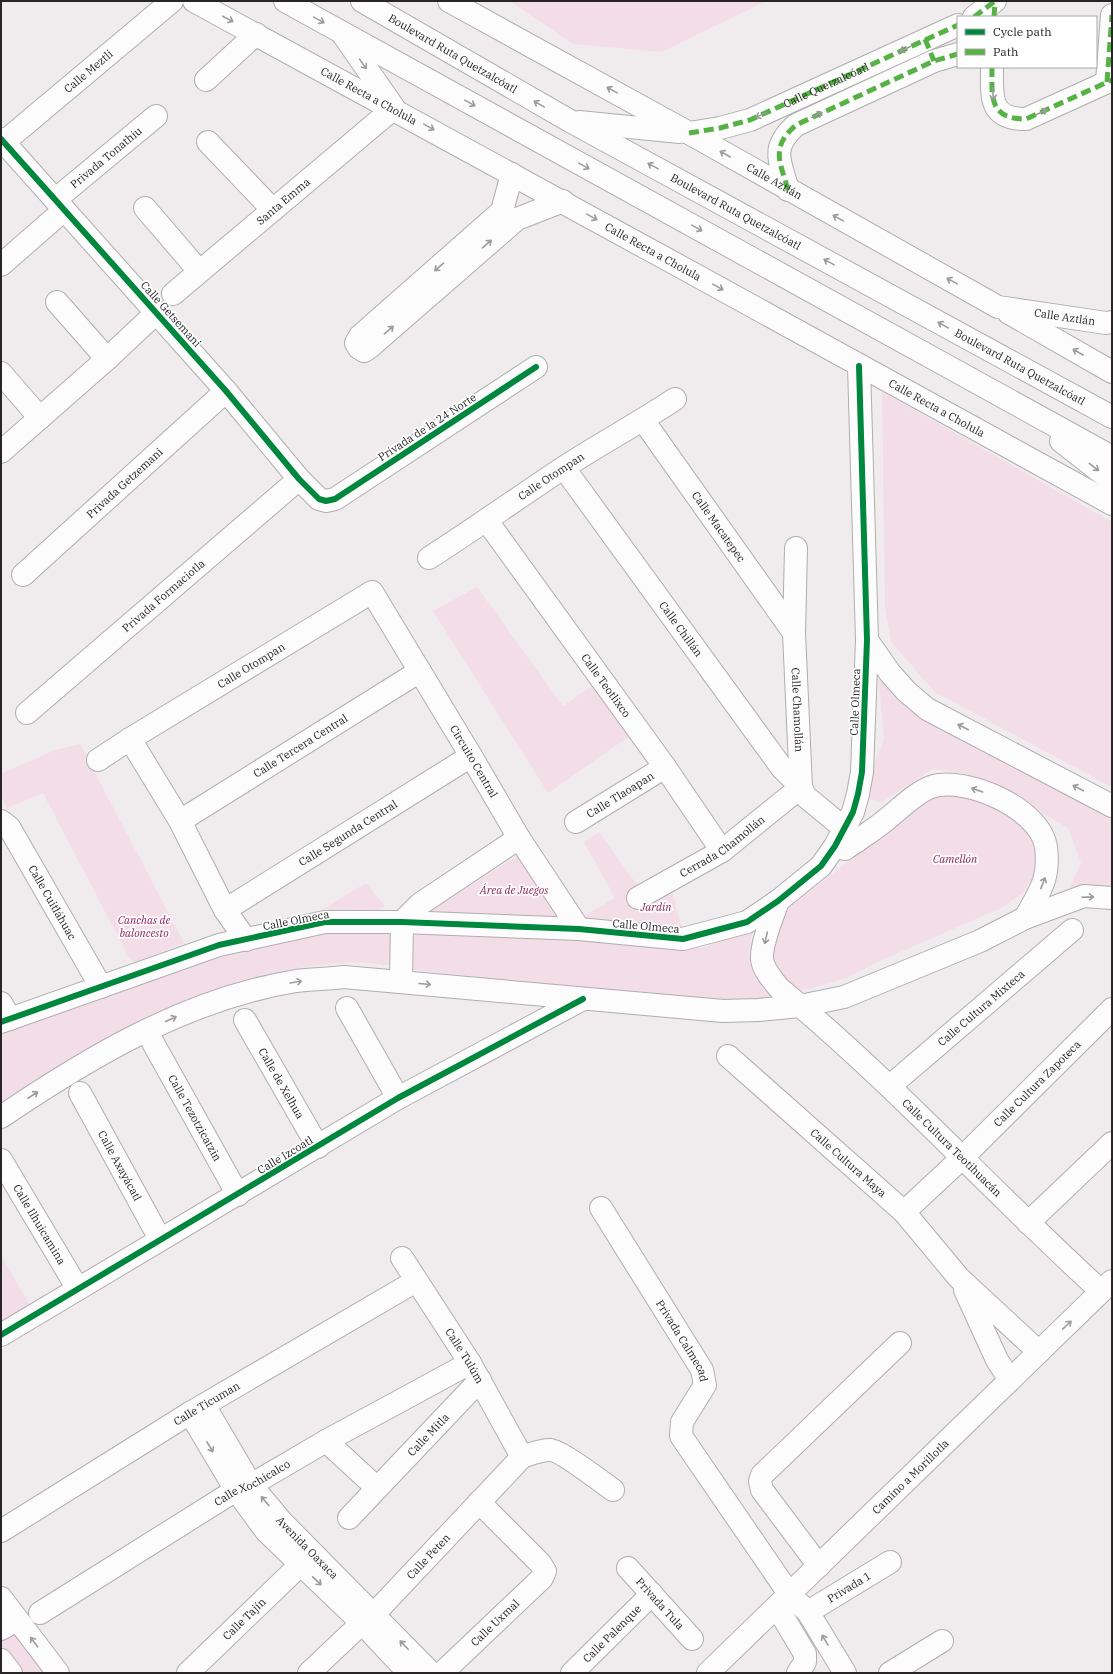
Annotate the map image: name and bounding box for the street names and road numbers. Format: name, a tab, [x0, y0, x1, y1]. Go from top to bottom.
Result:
street label: Boulevard Ruta Quetzalcóatl	[386, 11, 520, 96]
street label: Calle Meztli	[61, 46, 116, 96]
street label: Calle Quetzalcóatl	[781, 60, 871, 111]
street label: Calle Recta a Cholula	[318, 64, 420, 128]
street label: Privada Tonathiu	[67, 124, 145, 191]
street label: Calle Aztlán	[744, 160, 805, 202]
street label: Boulevard Ruta Quetzalcóatl	[668, 170, 803, 253]
street label: Santa Emma	[253, 175, 313, 228]
street label: Calle Recta a Cholula	[603, 219, 704, 284]
street label: Calle Getsemani	[138, 278, 205, 350]
street label: Calle Aztlán	[1033, 305, 1096, 328]
street label: Boulevard Ruta Quetzalcóatl	[952, 326, 1088, 408]
street label: Calle Recta a Cholula	[886, 376, 987, 440]
street label: Privada de la 24 Norte	[375, 390, 479, 464]
street label: Privada Getzemani	[83, 444, 166, 521]
street label: Calle Otompan	[515, 449, 587, 503]
street label: Calle Macatepec	[689, 489, 749, 565]
street label: Privada Formaciotla	[119, 556, 208, 635]
street label: Calle Chillán	[656, 598, 706, 660]
street label: Calle Otompan	[215, 640, 287, 691]
street label: Calle Teotlixco	[578, 651, 634, 720]
street label: Calle Chamollán	[789, 667, 806, 752]
street label: Calle Olmeca	[847, 668, 863, 736]
street label: Calle Tercera Central	[251, 711, 350, 780]
street label: Circuito Central	[447, 722, 501, 800]
street label: Calle Tlaoapan	[584, 768, 657, 821]
street label: Calle Segunda Central	[296, 797, 400, 869]
street label: Cerrada Chamollán	[677, 812, 768, 880]
street label: Calle Cuitláhuac	[25, 862, 80, 943]
street label: Calle Olmeca	[262, 907, 330, 933]
street label: Calle Olmeca	[612, 916, 680, 936]
street label: Calle Cultura Mixteca	[935, 967, 1028, 1049]
street label: Calle Cultura Zapoteca	[991, 1037, 1084, 1130]
street label: Calle de Xelhua	[256, 1045, 307, 1121]
street label: Calle Tezotzicatzin	[165, 1072, 225, 1164]
street label: Calle Cultura Teotihuacán	[899, 1096, 1005, 1200]
street label: Calle Cultura Maya	[808, 1125, 889, 1200]
street label: Calle Axayácatl	[95, 1128, 145, 1203]
street label: Calle Izcoatl	[255, 1133, 315, 1177]
street label: Calle Ilhuicamina	[10, 1182, 69, 1267]
street label: Privada Calmecad	[653, 1297, 711, 1383]
street label: Calle Tulúm	[442, 1325, 487, 1386]
street label: Calle Ticuman	[171, 1378, 242, 1429]
street label: Calle Mitla	[404, 1410, 452, 1459]
street label: Camino a Morillotla	[869, 1436, 952, 1517]
street label: Calle Xochicalco	[211, 1457, 293, 1509]
street label: Avenida Oaxaca	[273, 1513, 341, 1582]
street label: Calle Peten	[403, 1531, 453, 1582]
street label: Privada 1	[825, 1568, 873, 1606]
street label: Privada Tula	[633, 1575, 687, 1633]
street label: Calle Tajín	[220, 1595, 269, 1643]
street label: Calle Uxmal	[468, 1596, 522, 1649]
street label: Calle Palenque	[580, 1602, 644, 1665]

